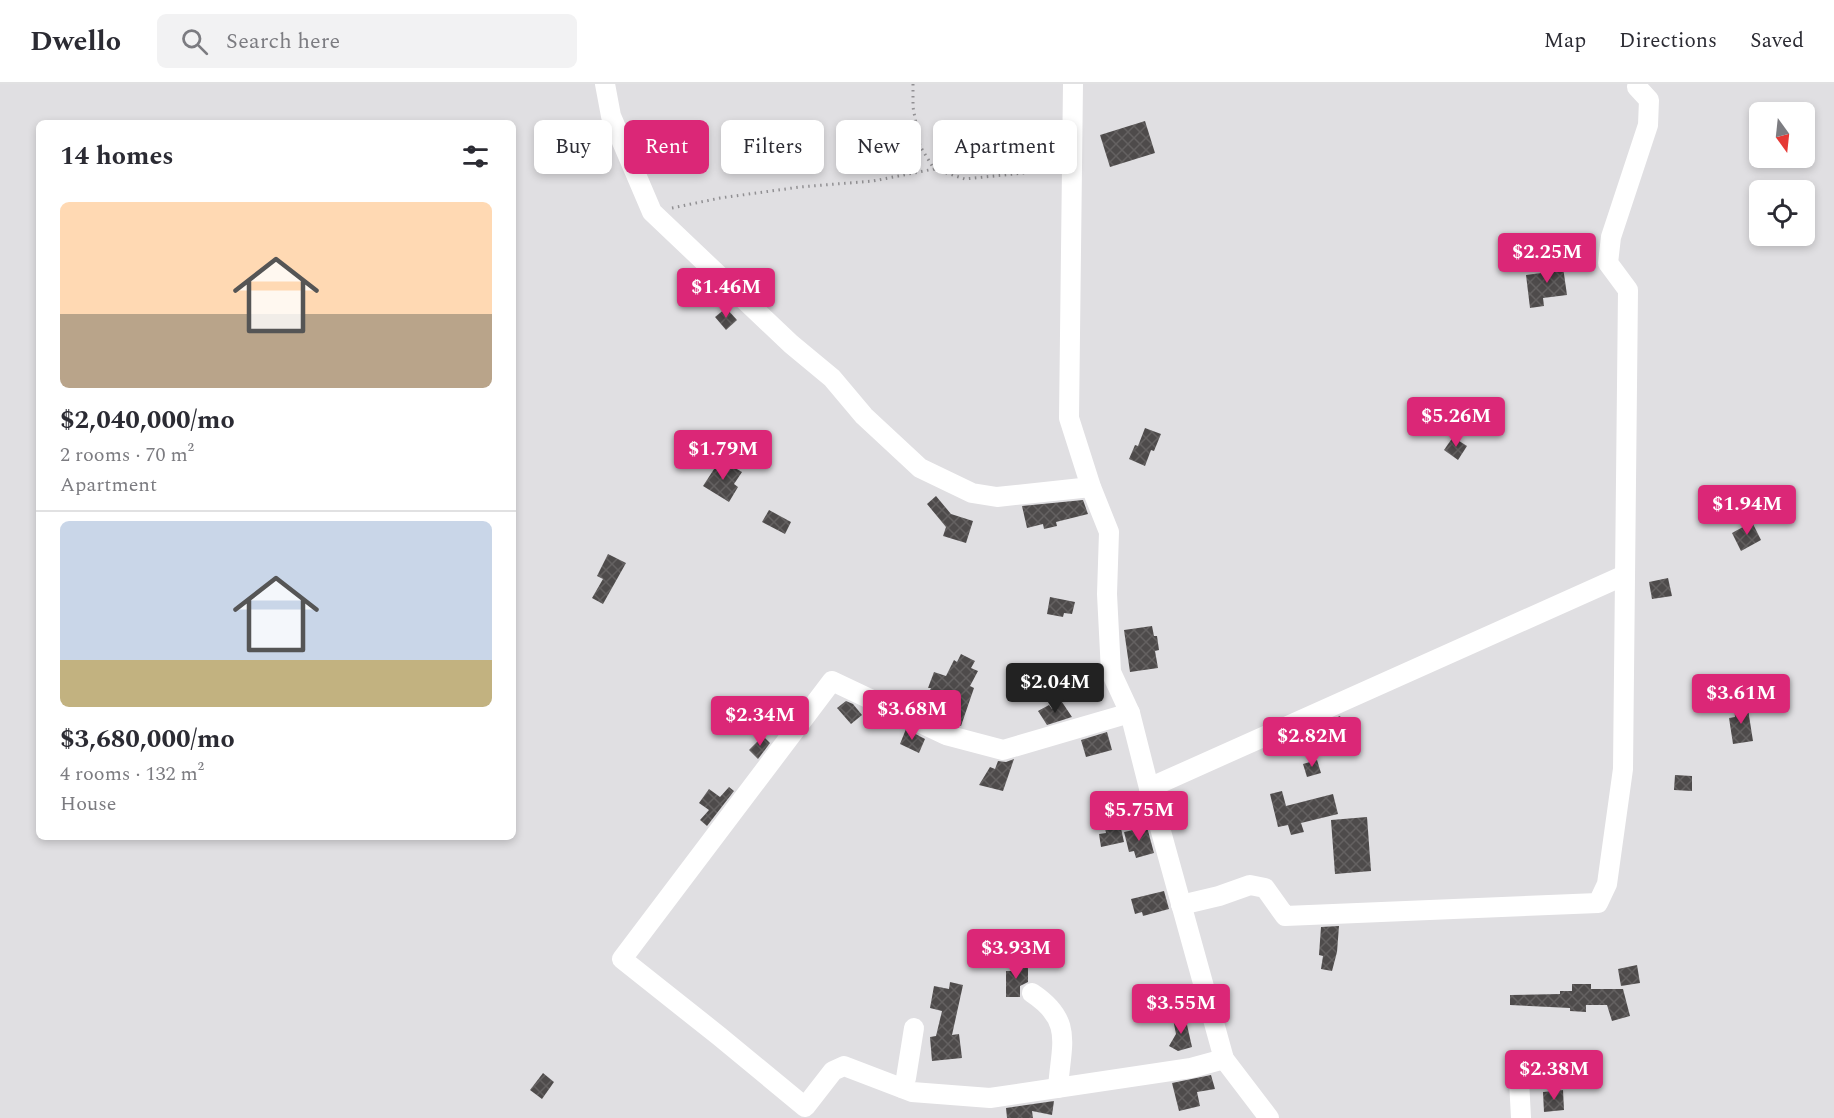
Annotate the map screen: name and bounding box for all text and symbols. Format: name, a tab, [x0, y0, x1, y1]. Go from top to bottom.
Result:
search box	[157, 14, 577, 68]
text: Dwello	[30, 20, 121, 63]
icon: search	[178, 25, 211, 58]
text: Search here	[226, 25, 340, 58]
text: Map	[1544, 25, 1586, 57]
text: Directions	[1619, 25, 1717, 57]
text: Saved	[1750, 25, 1804, 57]
north arrow	[1749, 102, 1815, 168]
map controls	[1749, 102, 1815, 246]
chip: Buy	[534, 120, 612, 174]
chip: Rent	[624, 120, 709, 174]
chip: Filters	[721, 120, 824, 174]
chip: New	[836, 120, 921, 174]
chip: Apartment	[933, 120, 1077, 174]
text: 14 homes	[60, 136, 174, 176]
icon: filters	[459, 140, 492, 173]
button: locate	[1749, 180, 1815, 246]
pin: $2.25M	[1498, 233, 1596, 284]
text: $2.25M	[1512, 237, 1582, 267]
icon: home	[222, 241, 330, 349]
pin: $1.46M	[677, 268, 775, 319]
text: $1.46M	[691, 272, 761, 302]
pin: $5.26M	[1407, 397, 1505, 448]
text: $2,040,000/mo	[60, 400, 235, 440]
text: $5.26M	[1421, 401, 1491, 431]
pin: $1.79M	[674, 430, 772, 481]
text: $1.79M	[688, 434, 758, 464]
text: 2 rooms · 70 m²	[60, 440, 194, 470]
text: Apartment	[60, 470, 157, 500]
pin: $1.94M	[1698, 485, 1796, 536]
text: $1.94M	[1712, 489, 1782, 519]
icon: home	[222, 560, 330, 668]
pin: $2.04M	[1006, 663, 1104, 714]
text: $2.04M	[1020, 667, 1090, 697]
pin: $3.61M	[1692, 674, 1790, 725]
text: $3.61M	[1706, 678, 1776, 708]
pin: $3.68M	[863, 690, 961, 741]
text: $3.68M	[877, 694, 947, 724]
pin: $2.34M	[711, 696, 809, 747]
text: $2.34M	[725, 700, 795, 730]
pin: $2.82M	[1263, 717, 1361, 768]
text: $3,680,000/mo	[60, 719, 235, 759]
text: $2.82M	[1277, 721, 1347, 751]
text: 4 rooms · 132 m²	[60, 759, 204, 789]
text: House	[60, 789, 117, 819]
pin: $5.75M	[1090, 791, 1188, 842]
text: $5.75M	[1104, 795, 1174, 825]
pin: $3.93M	[967, 929, 1065, 980]
text: $3.93M	[981, 933, 1051, 963]
pin: $3.55M	[1132, 984, 1230, 1035]
text: $3.55M	[1146, 988, 1216, 1018]
pin: $2.38M	[1505, 1050, 1603, 1101]
text: $2.38M	[1519, 1054, 1589, 1084]

